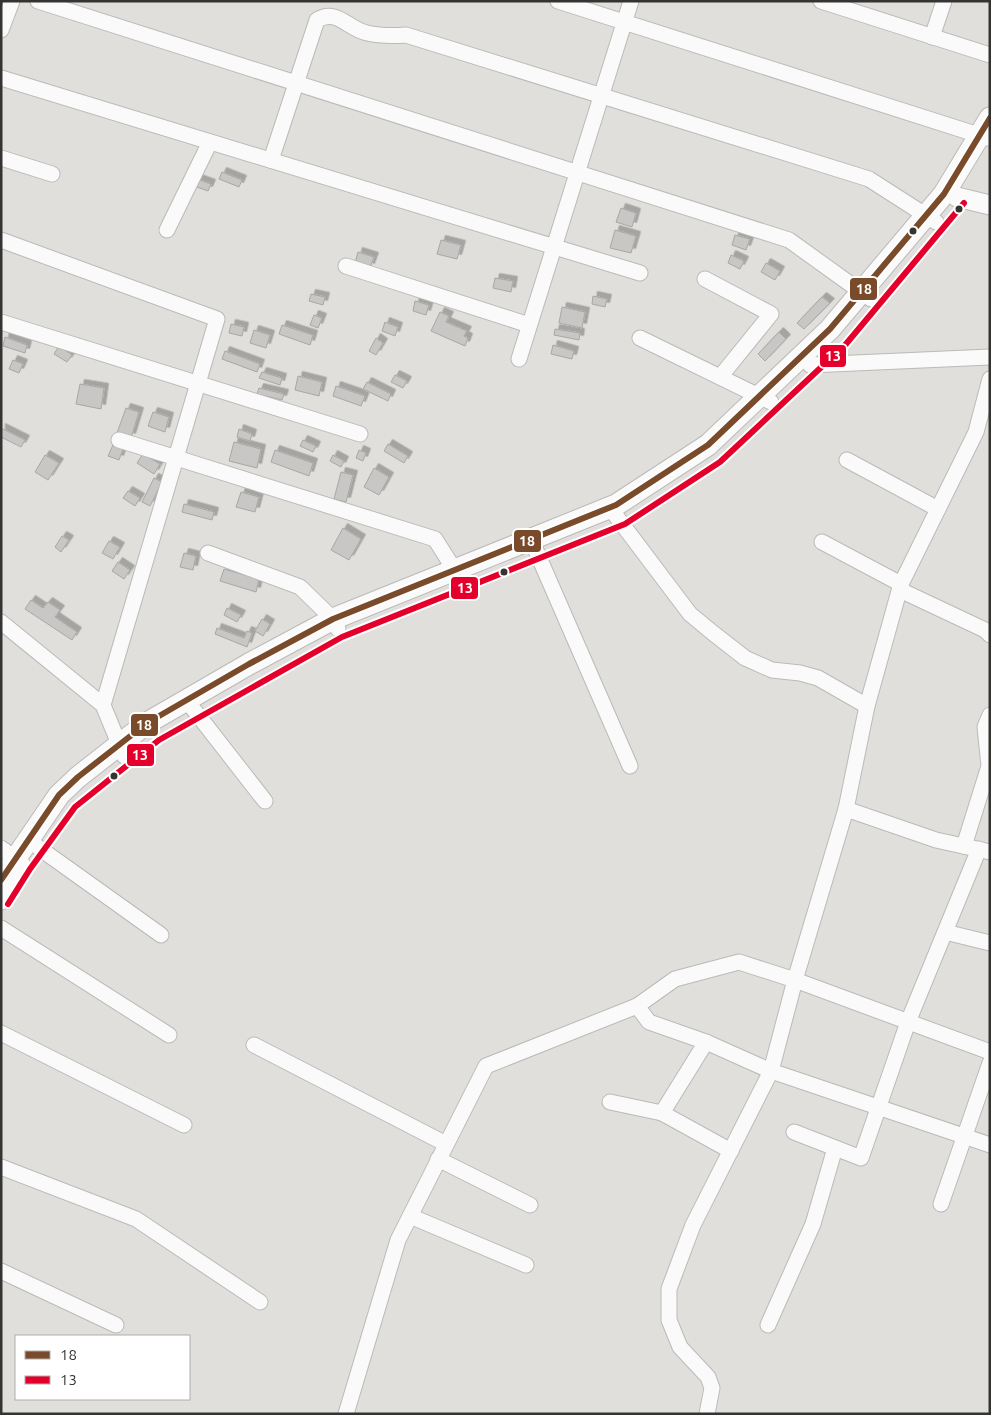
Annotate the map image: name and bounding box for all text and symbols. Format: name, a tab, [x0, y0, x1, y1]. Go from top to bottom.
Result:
unlabelled marker	[954, 204, 964, 214]
unlabelled marker	[908, 226, 918, 236]
line badge: 18	[849, 277, 878, 301]
text: 18	[856, 281, 872, 297]
line badge: 13	[819, 344, 847, 368]
text: 13	[825, 348, 841, 364]
line badge: 18	[513, 529, 542, 553]
text: 18	[519, 533, 535, 549]
unlabelled marker	[499, 567, 509, 577]
line badge: 13	[450, 576, 479, 600]
text: 13	[457, 580, 473, 596]
line badge: 18	[130, 713, 159, 737]
text: 18	[136, 717, 152, 733]
line badge: 13	[126, 743, 155, 767]
text: 13	[132, 747, 148, 763]
unlabelled marker	[109, 771, 119, 781]
legend	[15, 1335, 190, 1400]
text: 18	[60, 1346, 77, 1363]
text: 13	[60, 1371, 77, 1388]

